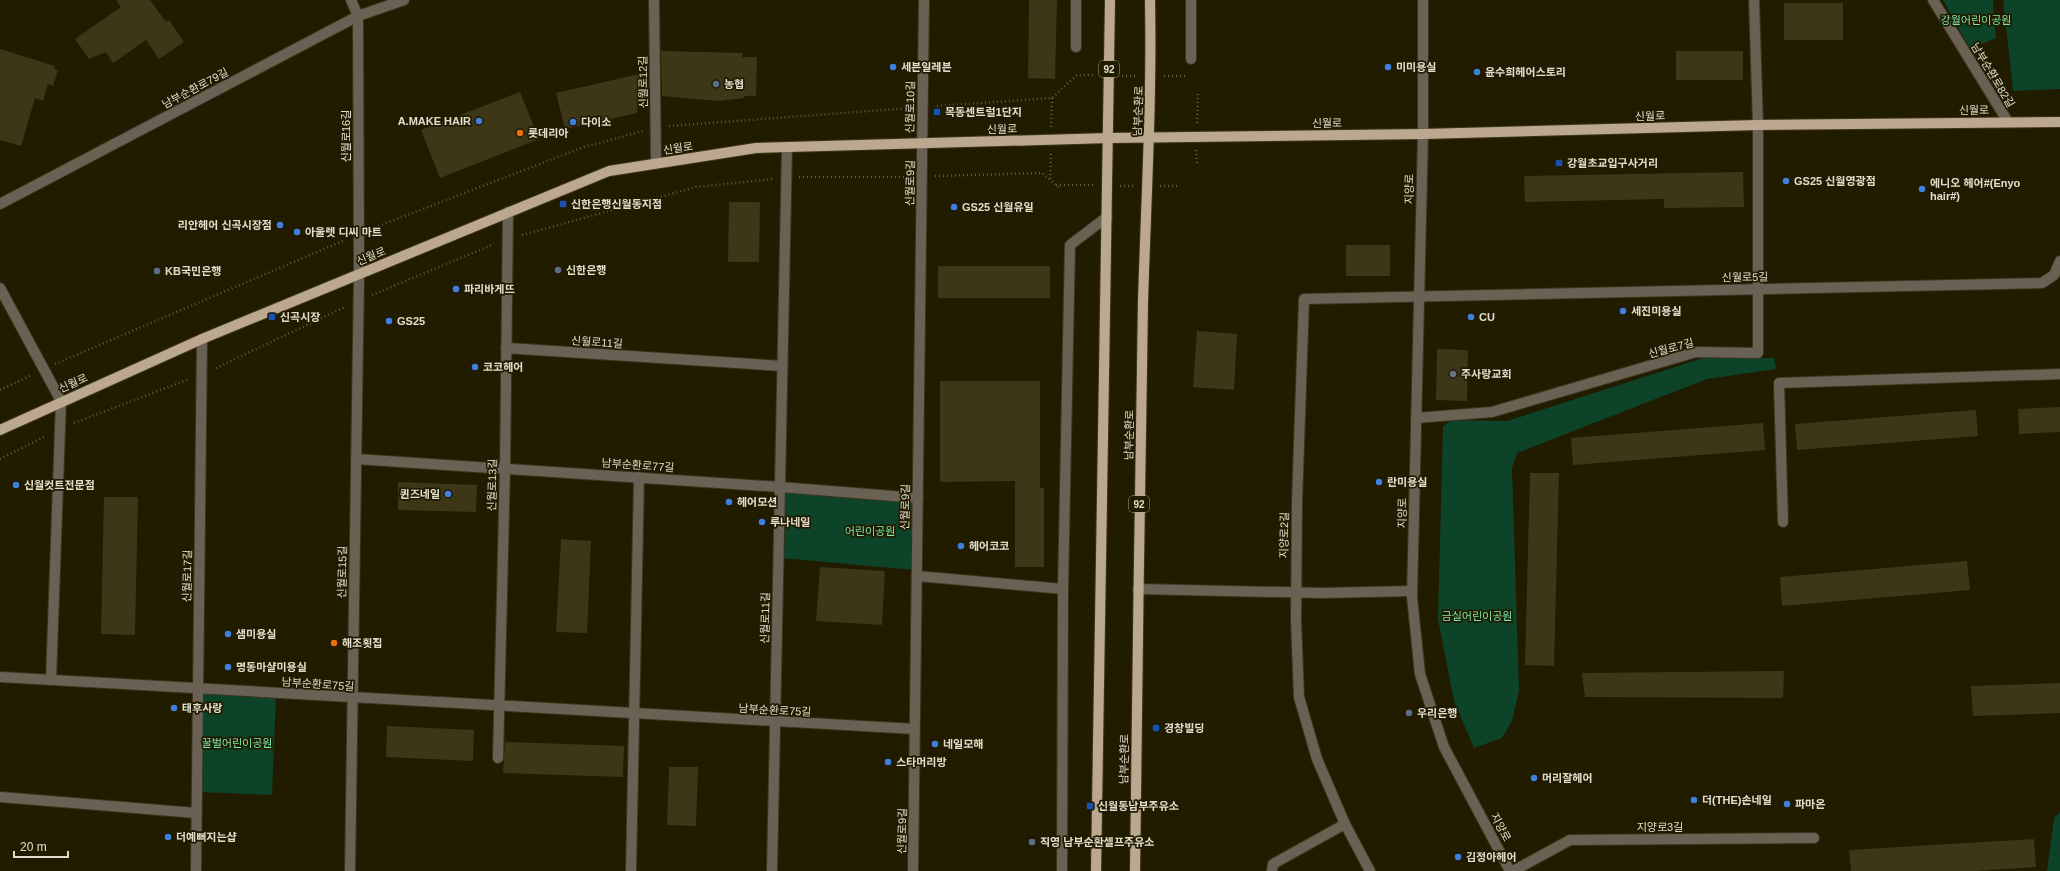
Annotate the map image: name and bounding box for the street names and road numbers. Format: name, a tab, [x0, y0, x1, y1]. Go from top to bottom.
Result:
street label: 남부순환로82길	[1969, 41, 2017, 109]
street label: 신월로12길	[637, 56, 649, 108]
road number: 92	[1099, 61, 1119, 77]
street label: 남부순환로79길	[160, 66, 230, 110]
street label: 신월로10길	[904, 81, 916, 133]
street label: 남부순환로	[1131, 86, 1145, 136]
street label: 신월로	[1959, 104, 1989, 116]
street label: 신월로	[1635, 109, 1665, 123]
street label: 신월로16길	[340, 110, 352, 162]
street label: 신월로	[1312, 117, 1342, 129]
street label: 신월로	[987, 122, 1017, 136]
street label: 신월로	[662, 140, 694, 156]
street label: 신월로9길	[904, 160, 916, 206]
street label: 지양로	[1403, 174, 1415, 204]
street label: 신월로	[355, 245, 387, 267]
street label: 신월로5길	[1722, 271, 1768, 283]
street label: 신월로11길	[571, 334, 623, 350]
street label: 신월로7길	[1647, 336, 1695, 360]
street label: 신월로	[57, 371, 89, 395]
street label: 남부순환로	[1123, 410, 1135, 460]
street label: 남부순환로77길	[601, 456, 675, 474]
street label: 신월로13길	[486, 459, 498, 511]
street label: 신월로9길	[899, 484, 911, 530]
road number: 92	[1129, 496, 1149, 512]
street label: 지양로	[1396, 498, 1408, 528]
street label: 지양로2길	[1278, 512, 1290, 558]
street label: 신월로15길	[336, 546, 348, 598]
street label: 신월로17길	[181, 550, 193, 602]
street label: 신월로11길	[759, 592, 771, 644]
street label: 남부순환로75길	[281, 675, 355, 693]
street label: 남부순환로75길	[738, 702, 812, 718]
street label: 남부순환로	[1118, 734, 1130, 784]
street label: 신월로9길	[896, 808, 908, 854]
street label: 지양로	[1489, 811, 1513, 843]
street label: 지양로3길	[1637, 821, 1683, 833]

